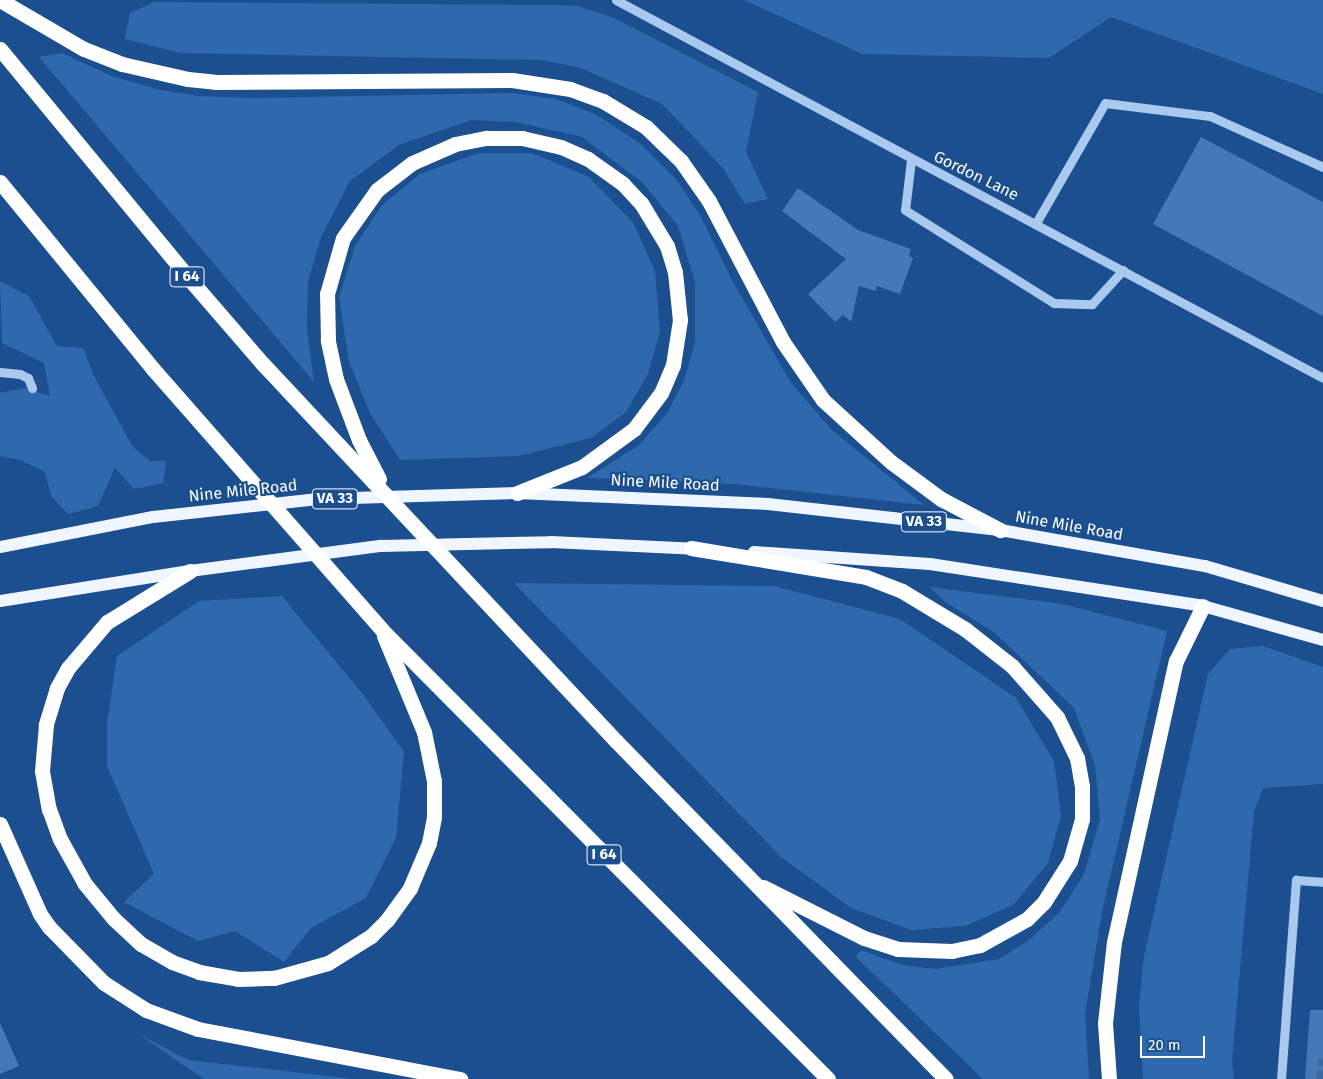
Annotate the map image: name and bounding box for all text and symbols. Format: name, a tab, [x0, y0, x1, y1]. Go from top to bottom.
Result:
street label: Gordon Lane	[930, 147, 1022, 205]
road number: I 64	[170, 264, 204, 290]
street label: Nine Mile Road	[610, 471, 720, 495]
street label: Nine Mile Road	[188, 476, 298, 506]
road number: VA 33	[311, 486, 359, 512]
street label: Nine Mile Road	[1014, 507, 1124, 545]
road number: VA 33	[900, 510, 948, 534]
road number: I 64	[586, 842, 622, 868]
scale bar	[1143, 1026, 1208, 1058]
text: 20 m	[1148, 1036, 1181, 1054]

